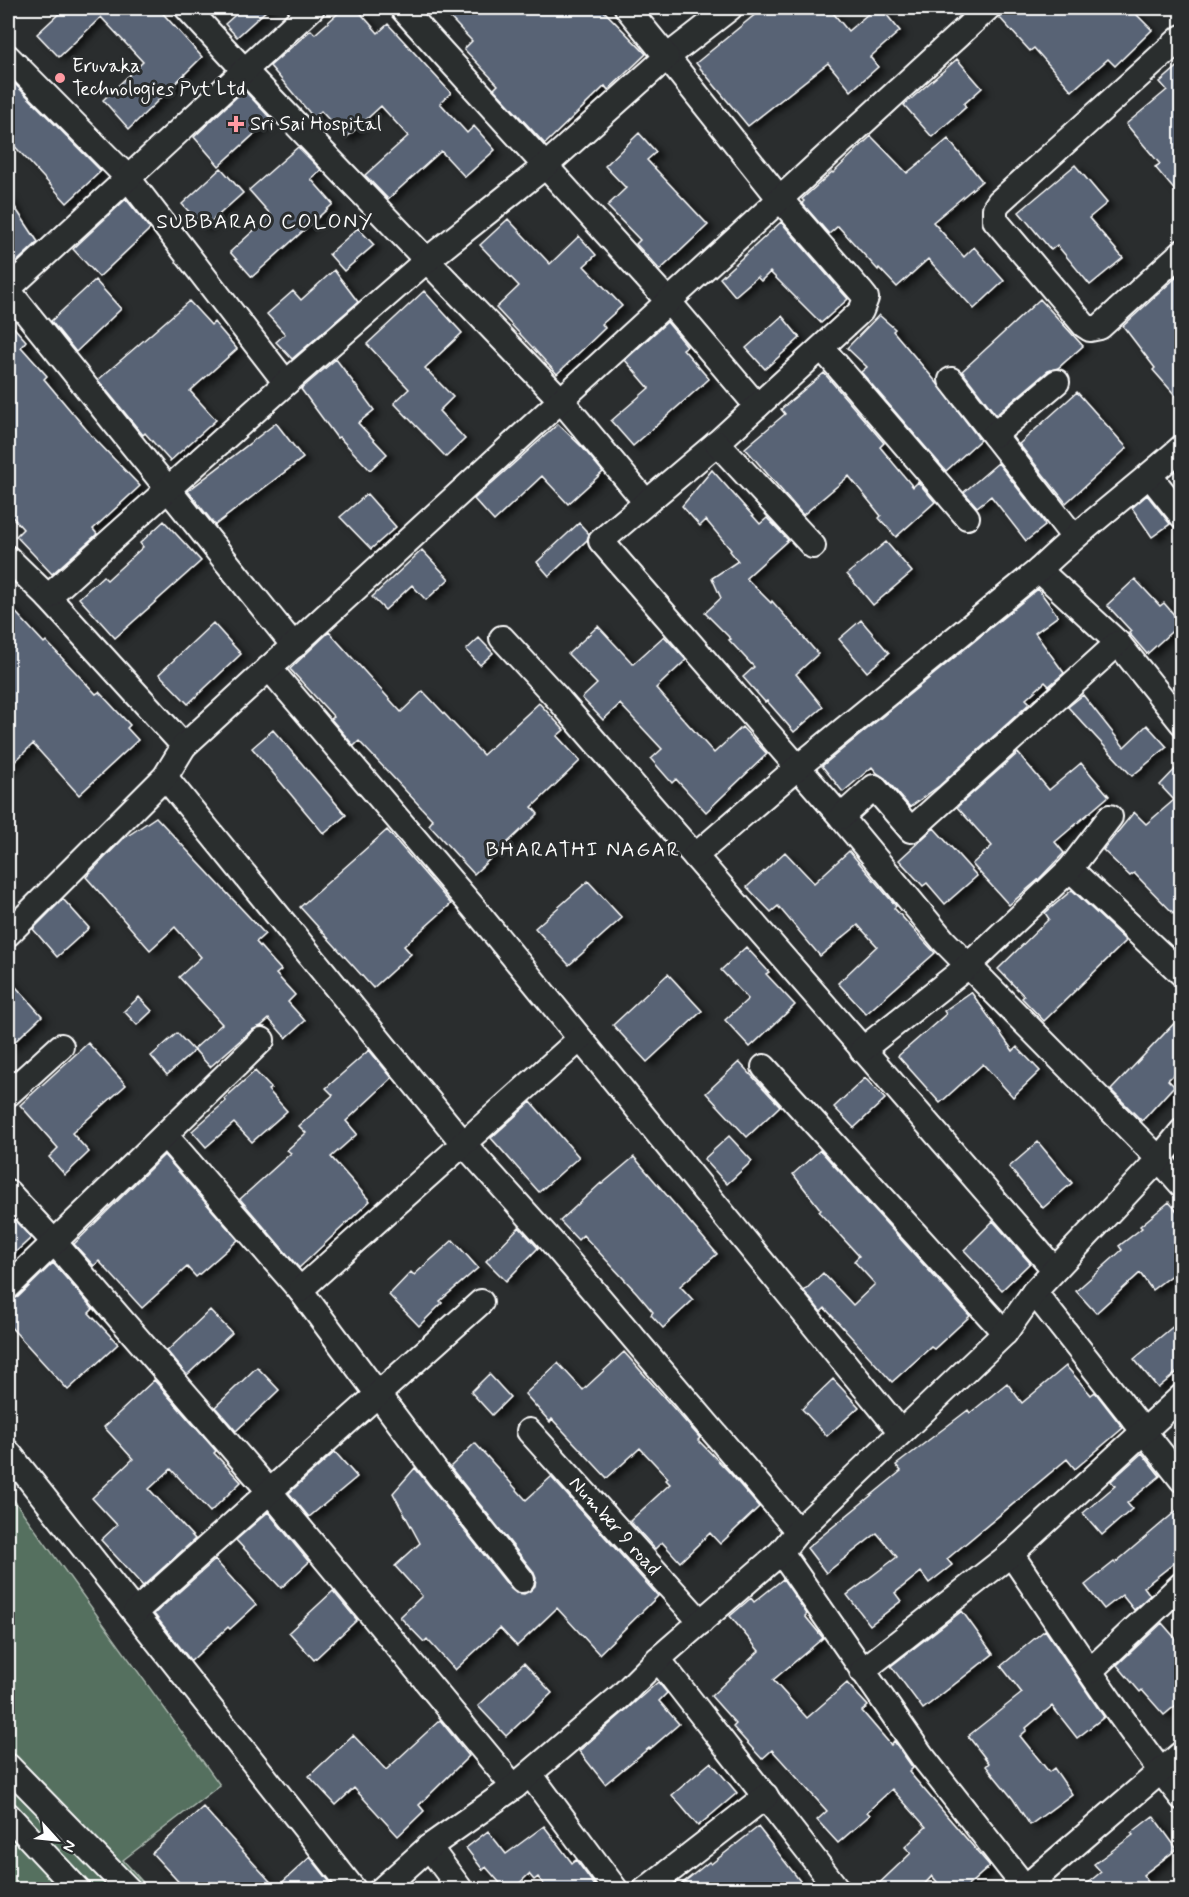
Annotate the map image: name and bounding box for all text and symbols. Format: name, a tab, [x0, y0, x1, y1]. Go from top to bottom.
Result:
place label: Eruvaka Technologies Pvt Ltd	[72, 53, 246, 104]
marker: Eruvaka Technologies Pvt Ltd	[53, 71, 67, 85]
place label: Sri Sai Hospital	[250, 111, 382, 138]
marker: Sri Sai Hospital	[227, 115, 245, 133]
district label: SUBBARAO COLONY	[156, 208, 374, 236]
district label: BHARATHI NAGAR	[485, 836, 681, 864]
street label: Number 9 road	[563, 1470, 667, 1582]
north arrow	[27, 1810, 87, 1870]
text: N	[57, 1837, 81, 1856]

